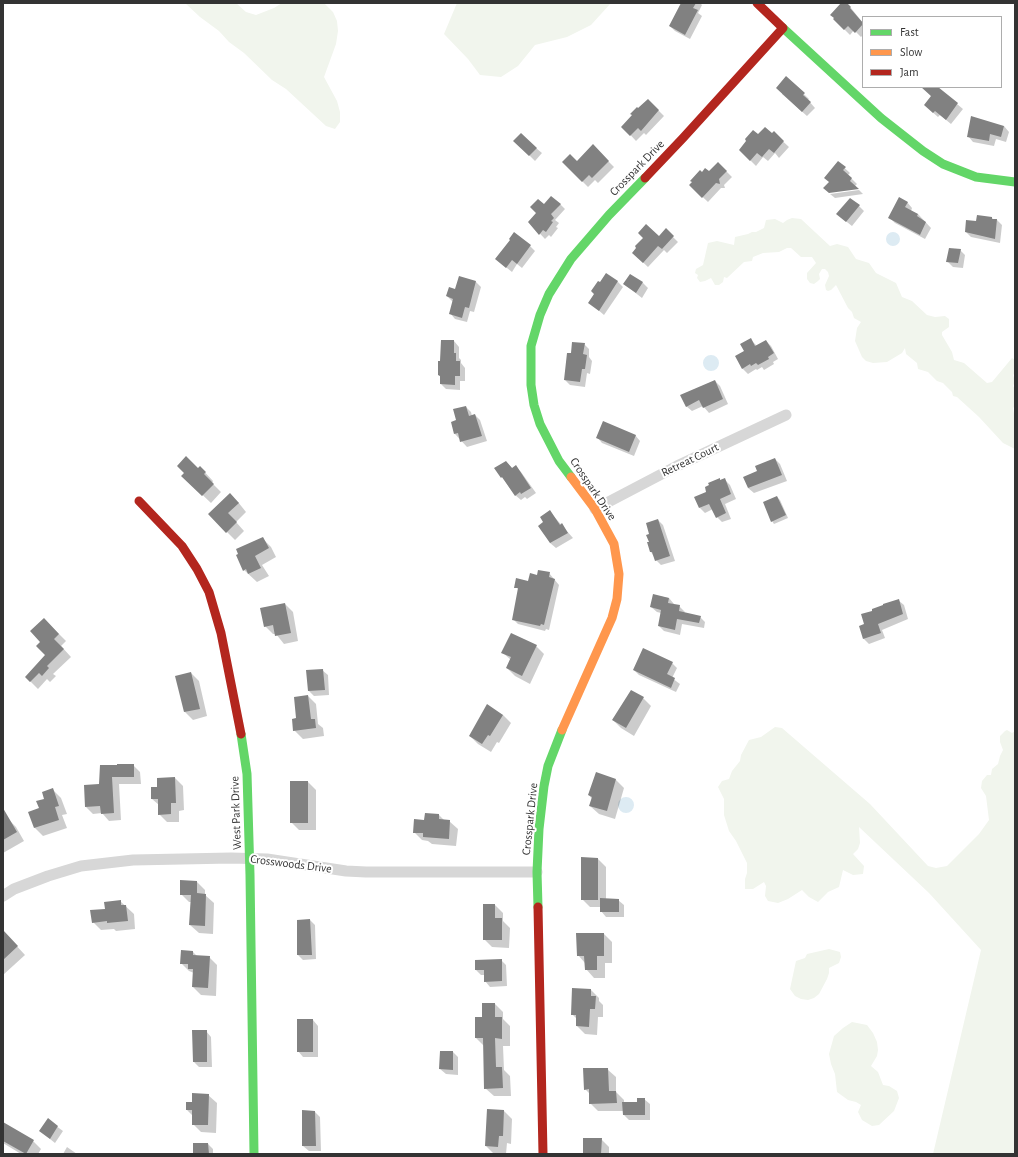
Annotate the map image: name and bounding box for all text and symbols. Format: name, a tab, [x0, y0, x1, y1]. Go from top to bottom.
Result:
legend	[862, 16, 1002, 88]
text: Fast	[900, 26, 919, 38]
text: Slow	[900, 46, 922, 58]
text: Jam	[900, 66, 919, 78]
street label: Crosspark Drive	[607, 137, 667, 199]
street label: Retreat Court	[659, 440, 721, 480]
street label: Crosspark Drive	[567, 455, 619, 523]
street label: West Park Drive	[228, 776, 244, 850]
street label: Crosspark Drive	[519, 782, 541, 856]
street label: Crosswoods Drive	[249, 852, 333, 876]

